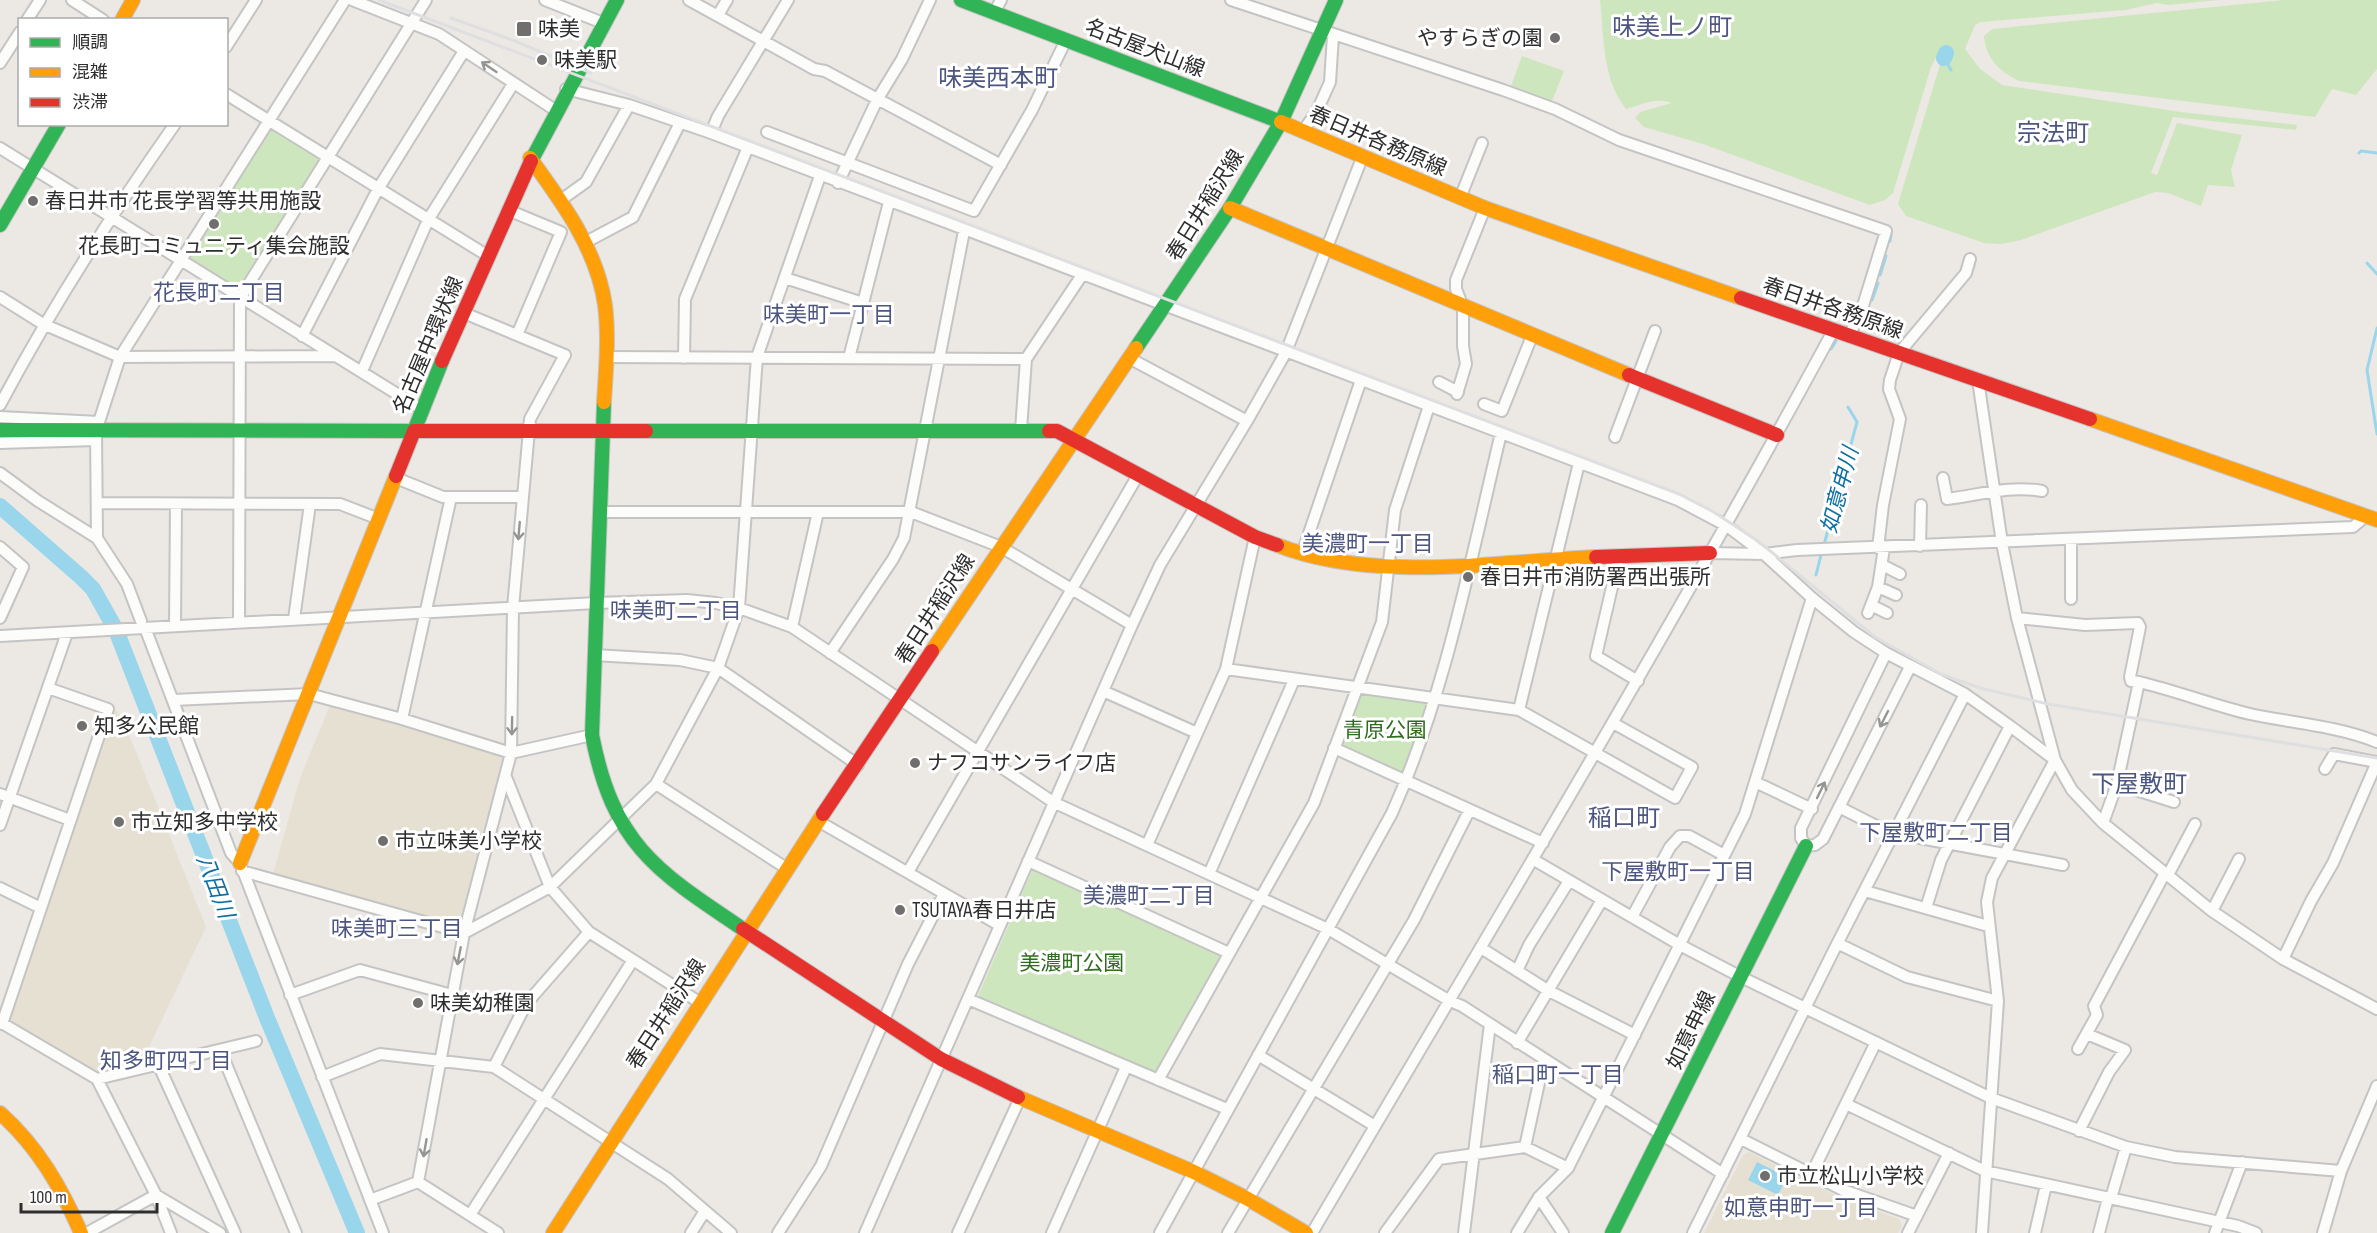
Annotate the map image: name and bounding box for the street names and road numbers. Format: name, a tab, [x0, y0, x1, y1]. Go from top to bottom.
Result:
street label: 名古屋犬山線	[1082, 14, 1208, 83]
street label: 春日井各務原線	[1305, 101, 1450, 182]
street label: 春日井稲沢線	[1161, 145, 1249, 265]
street label: 名古屋中環状線	[388, 273, 469, 418]
street label: 春日井各務原線	[1759, 273, 1906, 344]
street label: 春日井稲沢線	[891, 550, 980, 669]
street label: 春日井稲沢線	[622, 955, 711, 1074]
street label: 如意申線	[1662, 987, 1721, 1073]

